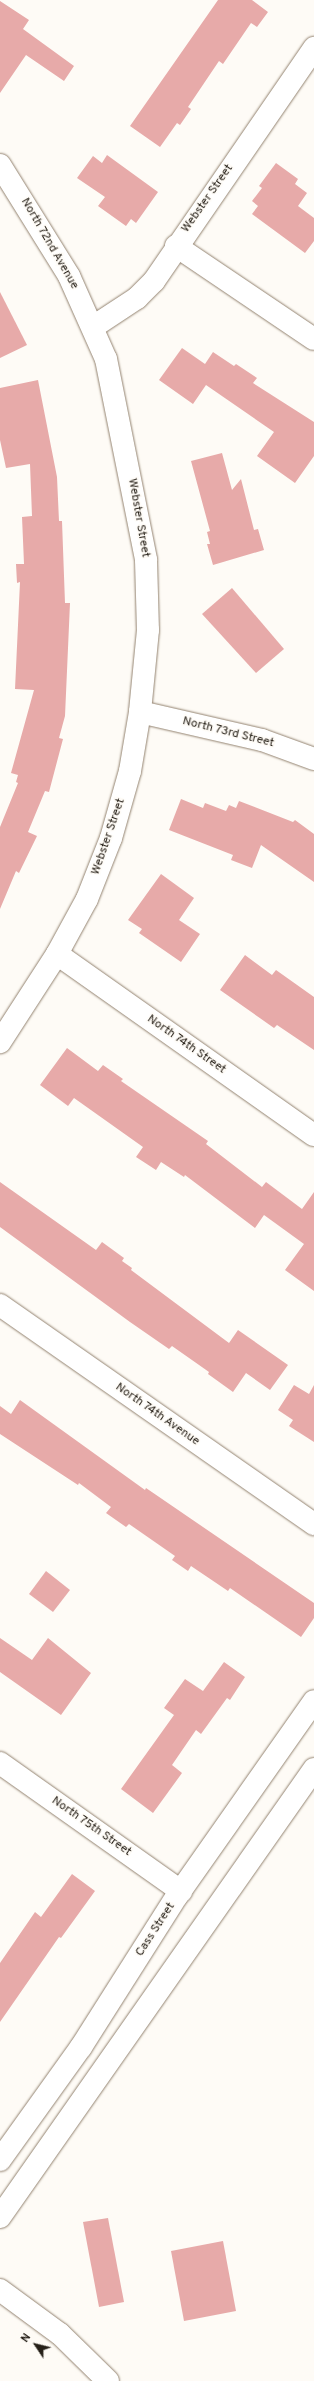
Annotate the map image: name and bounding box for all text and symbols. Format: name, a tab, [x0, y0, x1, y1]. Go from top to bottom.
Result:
street label: Webster Street	[179, 162, 237, 236]
street label: North 72nd Avenue	[17, 195, 81, 293]
street label: Webster Street	[124, 477, 152, 559]
street label: North 73rd Street	[181, 715, 275, 751]
street label: Webster Street	[89, 797, 129, 877]
street label: North 74th Street	[144, 1012, 228, 1078]
street label: North 74th Avenue	[112, 1380, 202, 1450]
street label: North 75th Street	[48, 1794, 134, 1860]
street label: Cass Street	[133, 1900, 179, 1960]
north arrow	[16, 2325, 56, 2365]
text: N	[18, 2331, 34, 2345]

